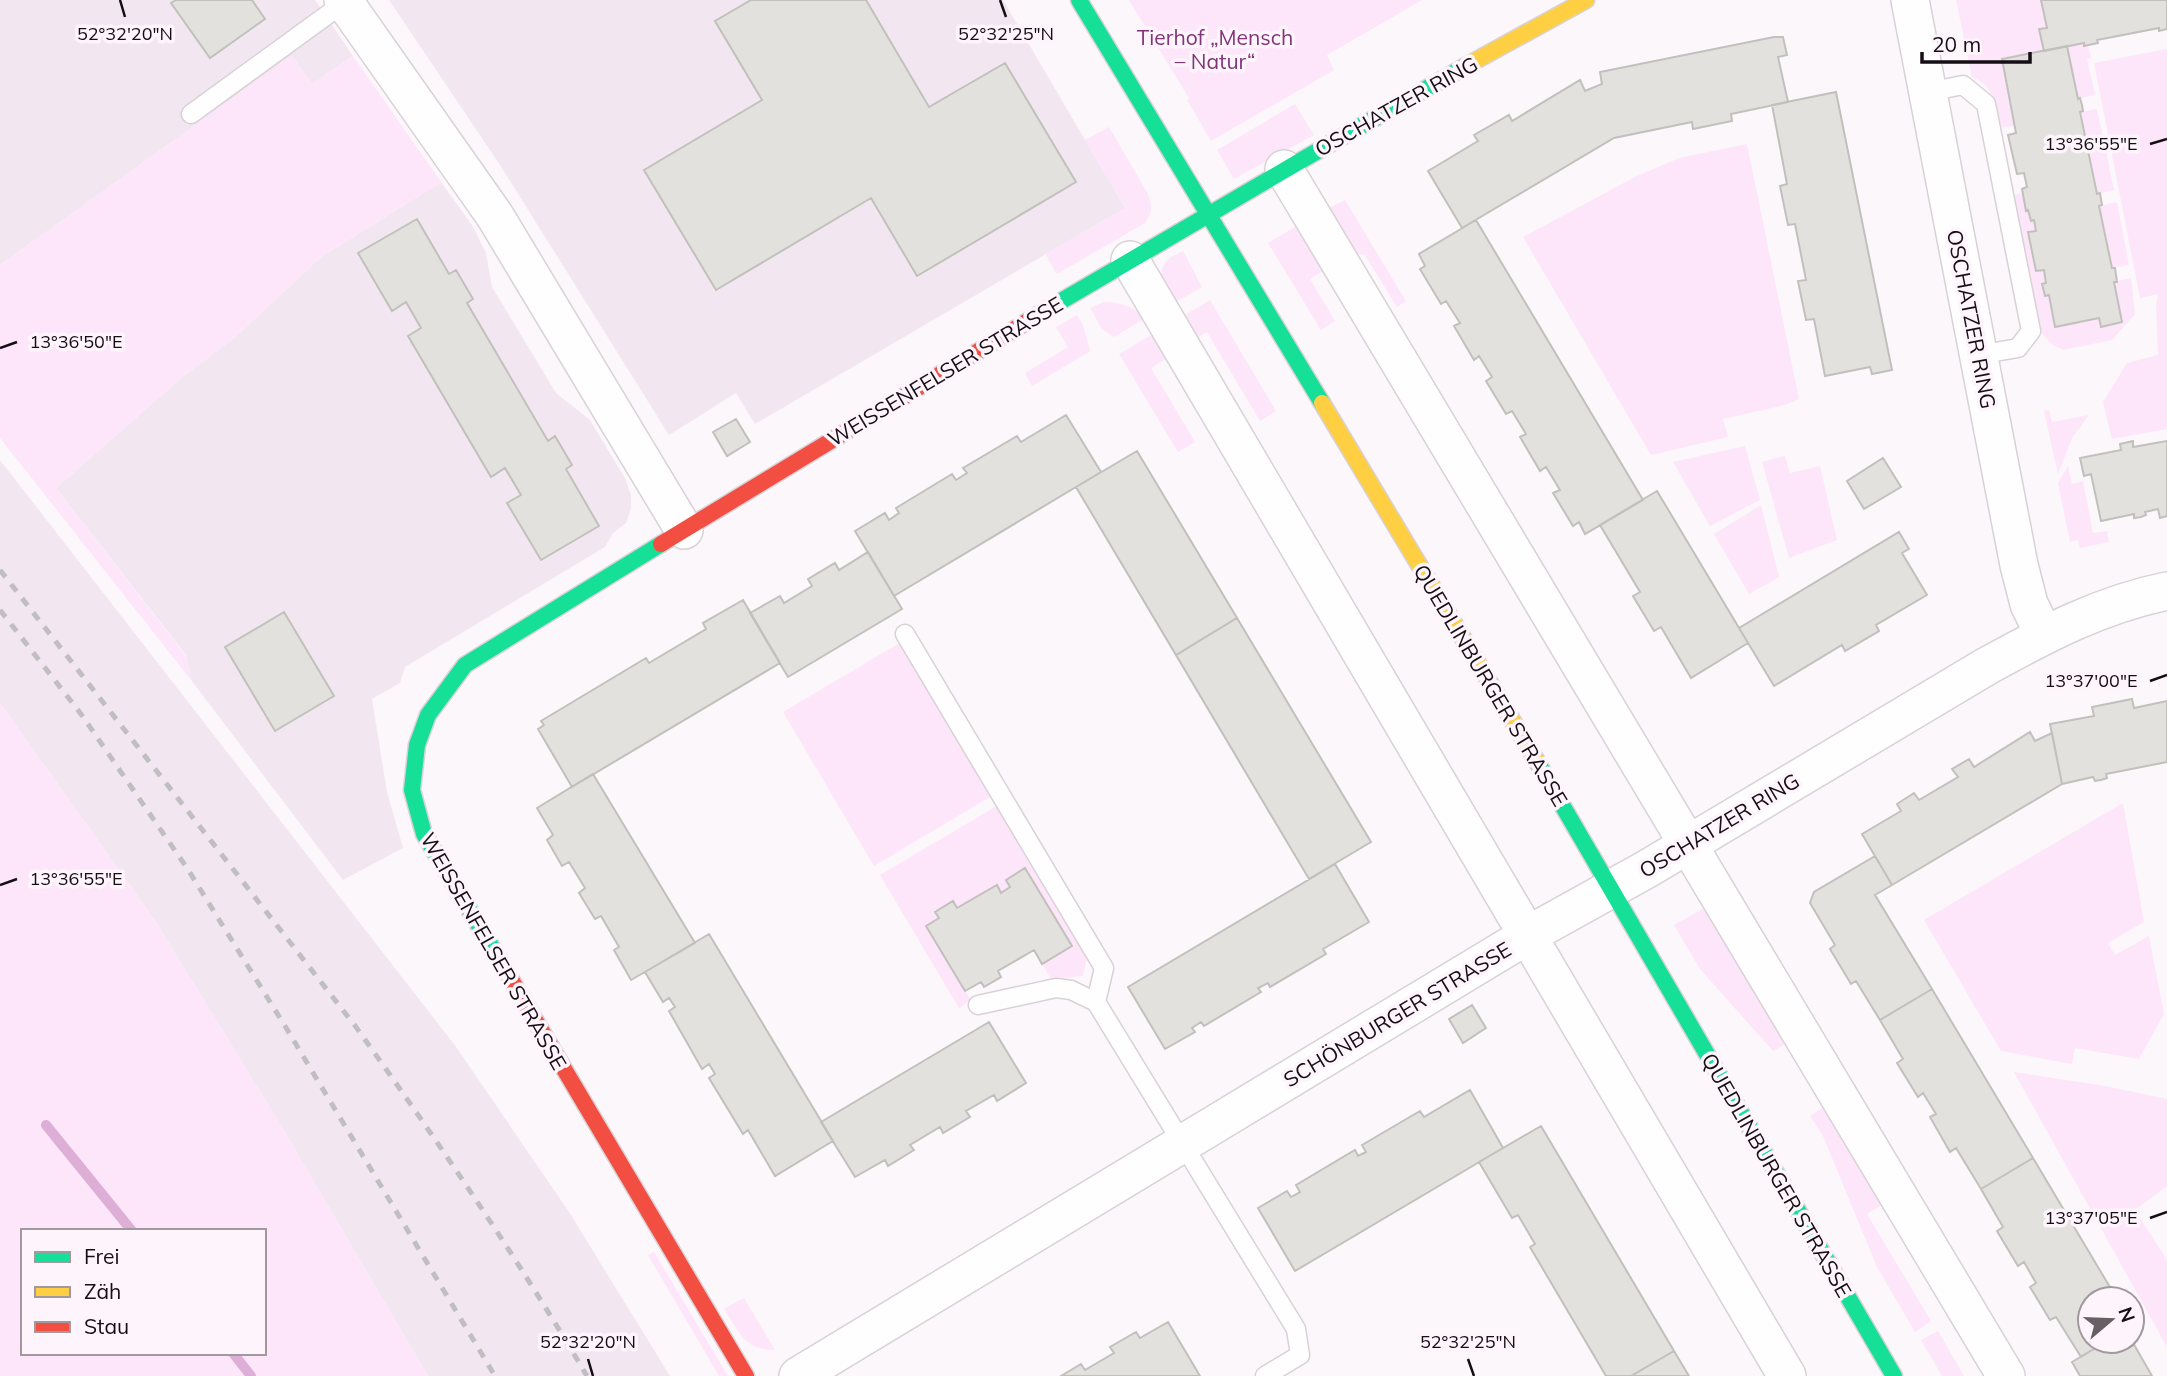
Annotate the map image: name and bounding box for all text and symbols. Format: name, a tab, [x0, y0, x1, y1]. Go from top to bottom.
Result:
scale bar	[1922, 21, 2030, 65]
text: 52°32'20"N	[77, 22, 173, 45]
text: 52°32'25"N	[958, 22, 1054, 45]
park label: Tierhof „Mensch – Natur“	[1137, 24, 1293, 74]
text: 20 m	[1932, 31, 1981, 57]
street label: OSCHATZER RING	[1310, 50, 1482, 162]
text: 13°36'55"E	[2044, 132, 2138, 155]
street label: OSCHATZER RING	[1942, 227, 2002, 411]
street label: WEISSENFELSER STRASSE	[823, 290, 1067, 452]
text: 13°36'50"E	[29, 330, 123, 353]
street label: QUEDLINBURGER STRASSE	[1408, 559, 1574, 811]
text: 13°37'00"E	[2044, 669, 2138, 692]
street label: OSCHATZER RING	[1634, 767, 1804, 883]
street label: WEISSENFELSER STRASSE	[415, 828, 573, 1074]
text: 13°36'55"E	[29, 867, 123, 890]
street label: SCHÖNBURGER STRASSE	[1279, 936, 1515, 1092]
street label: QUEDLINBURGER STRASSE	[1696, 1048, 1858, 1302]
text: 13°37'05"E	[2044, 1206, 2138, 1229]
legend	[21, 1229, 266, 1355]
text: Frei	[84, 1243, 120, 1269]
text: Zäh	[84, 1278, 121, 1304]
north arrow	[2076, 1285, 2146, 1355]
text: N	[2113, 1304, 2141, 1325]
text: Stau	[84, 1313, 129, 1339]
text: 52°32'20"N	[540, 1330, 636, 1353]
text: 52°32'25"N	[1420, 1330, 1516, 1353]

